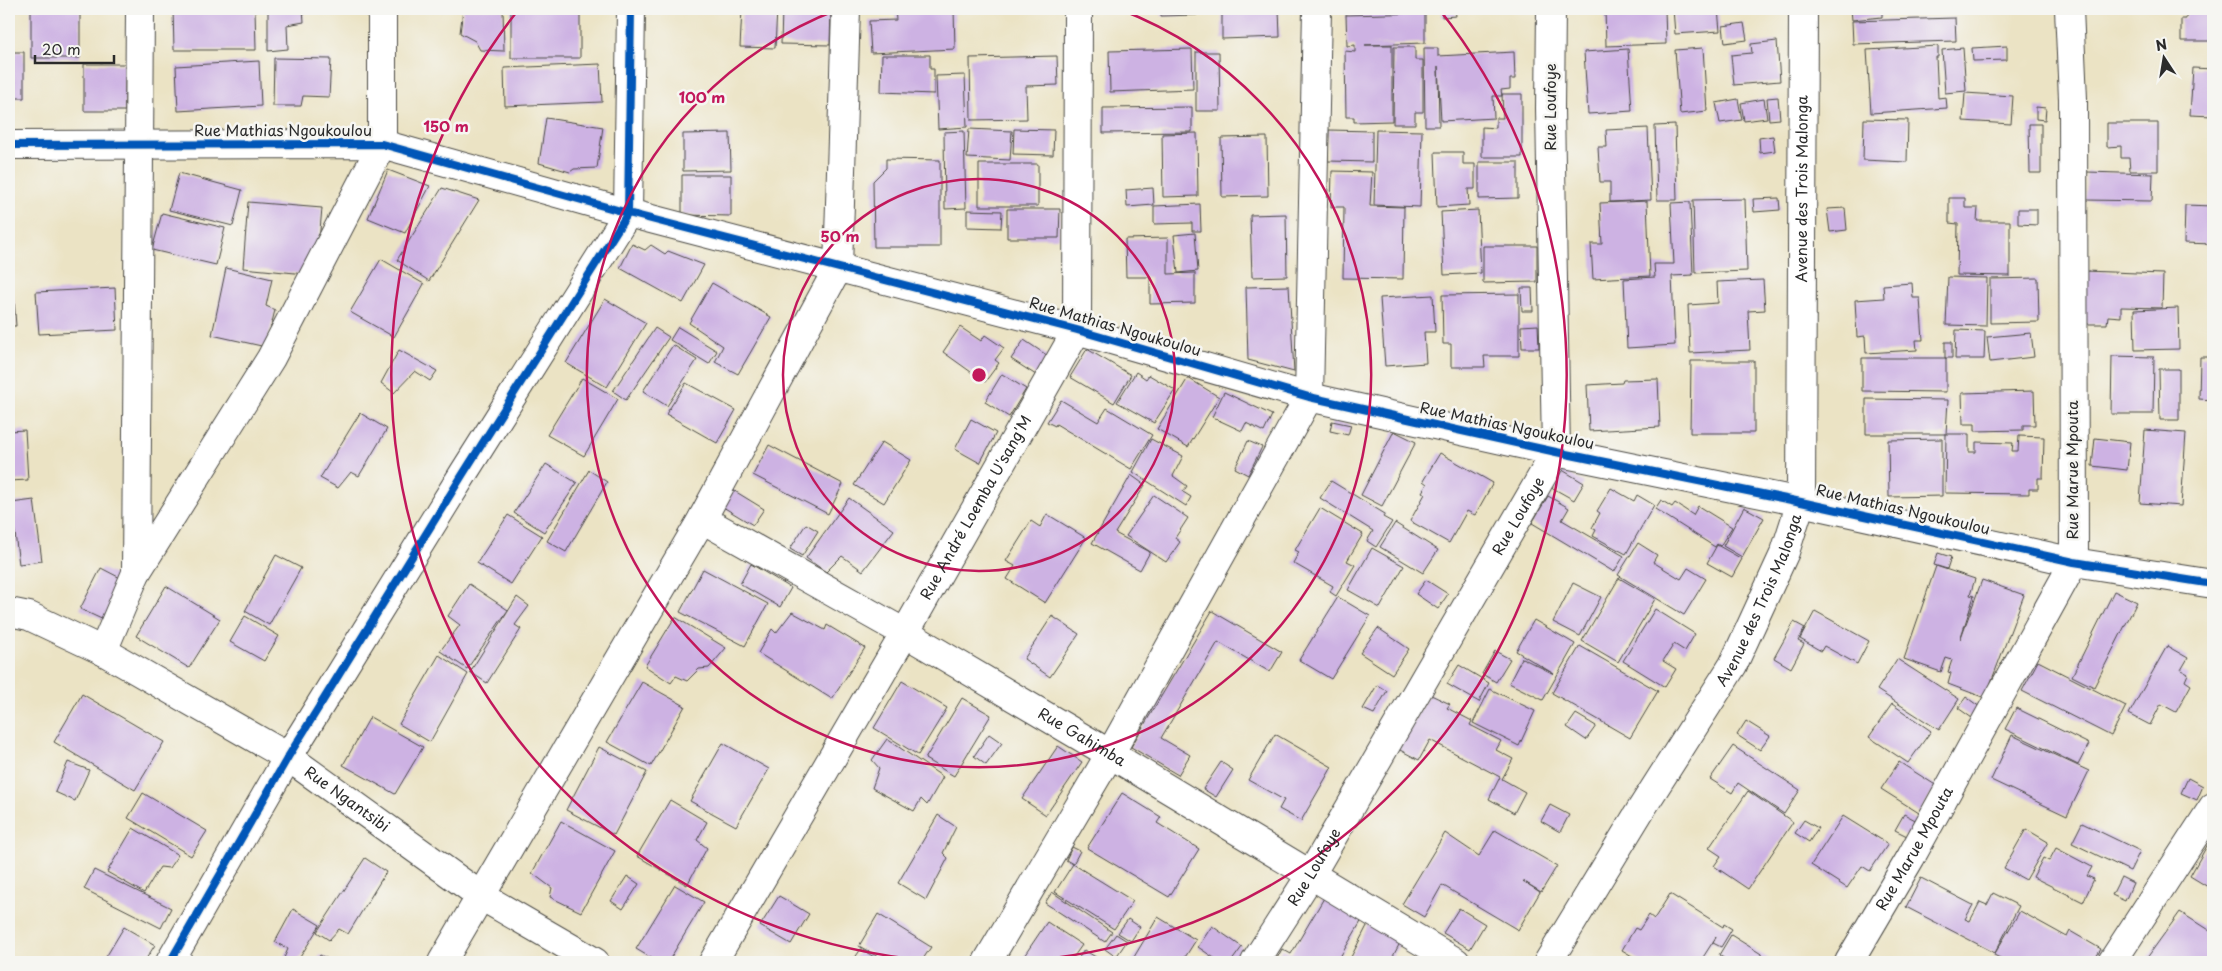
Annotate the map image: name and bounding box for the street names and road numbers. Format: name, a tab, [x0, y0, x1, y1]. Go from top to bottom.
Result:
street label: Rue Loufoye	[1538, 63, 1561, 151]
street label: Avenue des Trois Malonga	[1789, 95, 1813, 282]
street label: Rue Mathias Ngoukoulou	[194, 118, 372, 141]
street label: Rue Mathias Ngoukoulou	[1027, 290, 1204, 361]
street label: Rue Mathias Ngoukoulou	[1418, 395, 1597, 454]
street label: Rue Marue Mpouta	[2060, 400, 2083, 540]
street label: Rue André Loemba U'sang'M	[913, 410, 1036, 603]
street label: Rue Loufoye	[1486, 472, 1549, 559]
street label: Rue Mathias Ngoukoulou	[1814, 477, 1993, 540]
street label: Avenue des Trois Malonga	[1709, 510, 1807, 690]
street label: Rue Gahimba	[1034, 701, 1131, 771]
street label: Rue Ngantsibi	[300, 760, 395, 837]
street label: Rue Marue Mpouta	[1869, 781, 1958, 914]
street label: Rue Loufoye	[1281, 823, 1346, 910]

